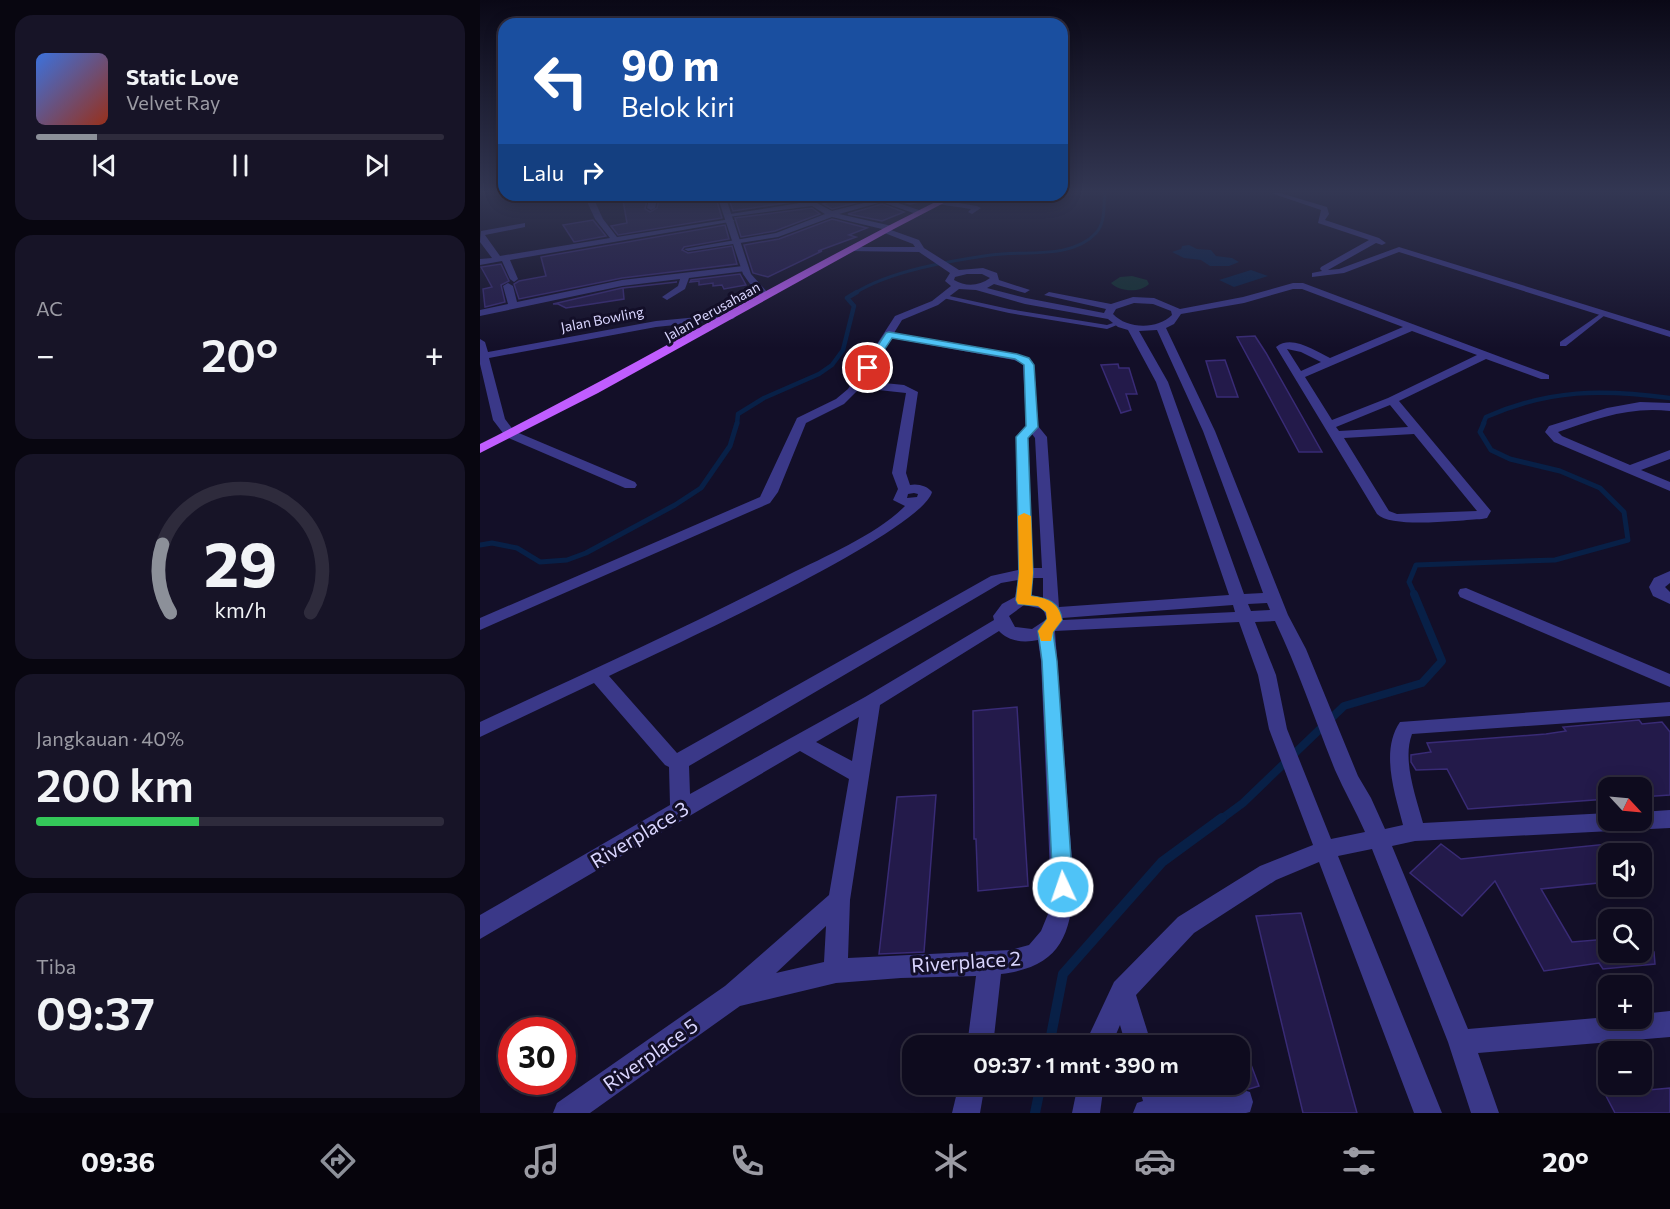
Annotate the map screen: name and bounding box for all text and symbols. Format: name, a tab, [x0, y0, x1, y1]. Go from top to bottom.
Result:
text: 90 m	[621, 38, 720, 90]
icon: left	[522, 42, 600, 120]
text: Static Love	[126, 63, 239, 90]
text: Velvet Ray	[126, 90, 220, 114]
text: Belok kiri	[621, 90, 735, 123]
icon: previous	[88, 149, 121, 182]
icon: pause	[224, 149, 257, 182]
icon: next	[360, 149, 393, 182]
icon: right	[576, 156, 609, 189]
text: Lalu	[522, 159, 564, 186]
street label: Jalan Perusahaan	[661, 278, 763, 344]
text: AC	[36, 296, 63, 320]
street label: Jalan Bowling	[559, 303, 645, 335]
text: 20°	[201, 326, 278, 381]
text: −	[36, 333, 55, 374]
text: +	[425, 333, 444, 374]
pin	[842, 342, 893, 393]
icon: arrive	[851, 351, 884, 384]
text: 29	[203, 525, 277, 601]
text: km/h	[214, 597, 266, 623]
text: Jangkauan · 40%	[36, 726, 184, 750]
text: 200 km	[36, 756, 194, 811]
north arrow	[1598, 777, 1652, 831]
map controls	[1598, 777, 1652, 1095]
street label: Riverplace 3	[586, 795, 692, 873]
button: sound	[1598, 843, 1652, 897]
position arrow	[1031, 855, 1095, 919]
button: search	[1598, 909, 1652, 963]
street label: Riverplace 2	[910, 945, 1022, 977]
text: Tiba	[36, 954, 76, 978]
button: +	[1598, 975, 1652, 1029]
text: 09:37	[36, 984, 155, 1039]
street label: Riverplace 5	[598, 1013, 702, 1095]
speed limit sign: 30	[498, 1017, 576, 1095]
button: −	[1598, 1041, 1652, 1095]
text: 09:37 · 1 mnt · 390 m	[973, 1051, 1179, 1078]
icon: directions	[317, 1140, 359, 1182]
icon: music	[521, 1140, 563, 1182]
icon: phone	[726, 1140, 768, 1182]
icon: climate	[930, 1140, 972, 1182]
icon: car	[1134, 1140, 1176, 1182]
icon: filters	[1338, 1140, 1380, 1182]
text: 09:36	[81, 1145, 155, 1178]
text: 20°	[1542, 1145, 1589, 1178]

